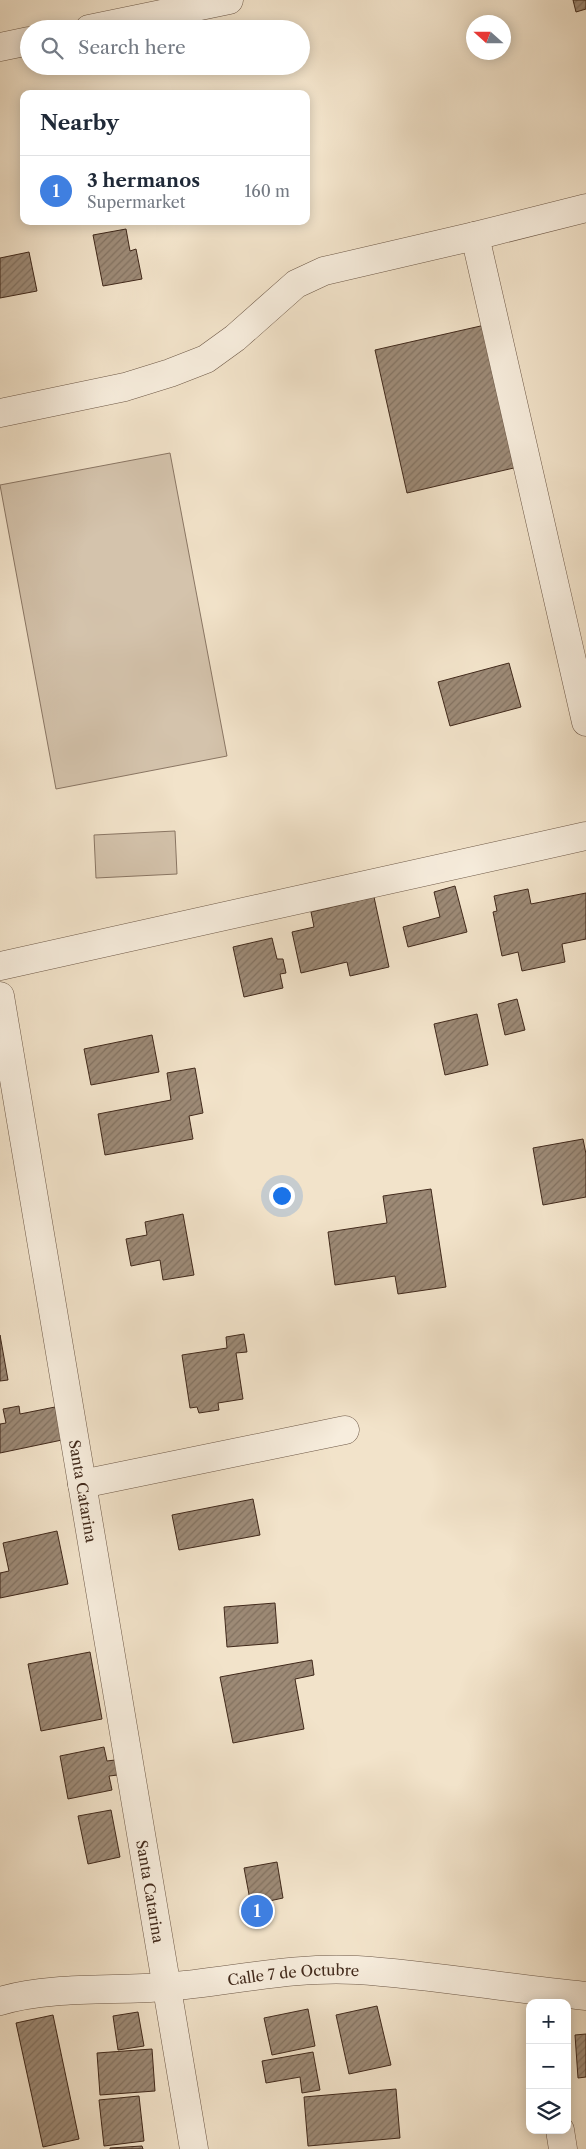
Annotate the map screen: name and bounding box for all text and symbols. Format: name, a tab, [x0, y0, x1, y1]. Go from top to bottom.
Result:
north arrow	[466, 15, 511, 60]
search box	[20, 20, 310, 75]
icon: search	[38, 34, 66, 62]
text: Search here	[78, 36, 186, 59]
text: Nearby	[40, 110, 119, 135]
text: 3 hermanos	[87, 169, 200, 192]
text: 1	[52, 181, 60, 201]
text: 160 m	[245, 181, 290, 201]
text: Supermarket	[87, 192, 185, 212]
your location	[269, 1183, 295, 1209]
street label: Santa Catarina	[65, 1438, 101, 1544]
street label: Santa Catarina	[133, 1838, 169, 1944]
pin: 1	[241, 1892, 273, 1930]
street label: Calle 7 de Octubre	[226, 1960, 360, 1989]
map controls	[526, 1999, 571, 2134]
button: +	[526, 1999, 571, 2044]
button: −	[526, 2044, 571, 2089]
button: layers	[526, 2089, 571, 2134]

